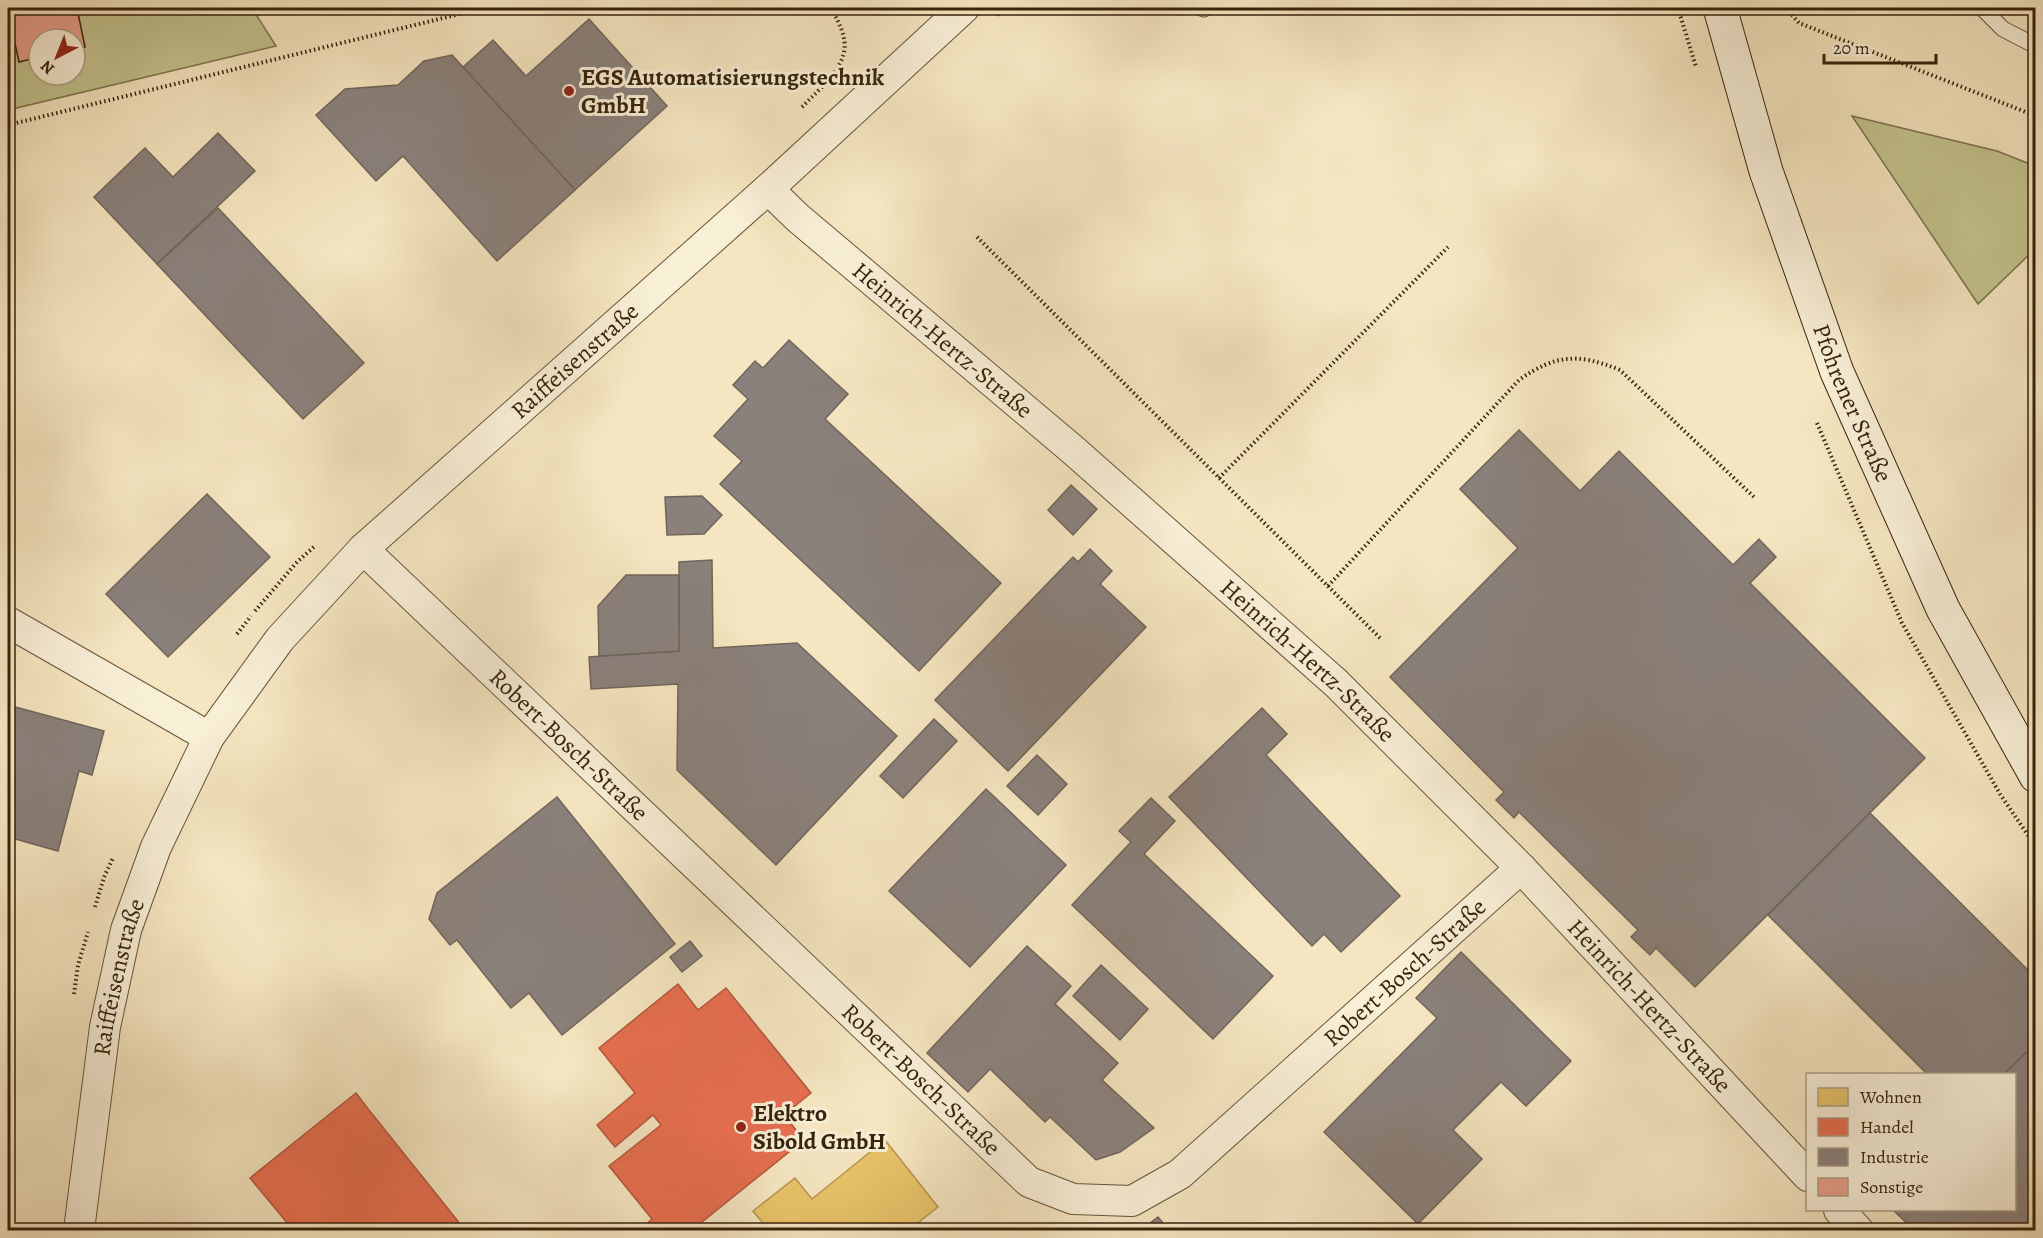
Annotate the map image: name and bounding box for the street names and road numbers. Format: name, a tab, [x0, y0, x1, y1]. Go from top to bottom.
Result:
street label: Heinrich-Hertz-Straße	[846, 255, 1040, 426]
street label: Raiffeisenstraße	[504, 295, 645, 426]
street label: Pfohrener Straße	[1805, 320, 1900, 487]
street label: Heinrich-Hertz-Straße	[1214, 572, 1402, 749]
street label: Robert-Bosch-Straße	[482, 661, 655, 828]
street label: Robert-Bosch-Straße	[1317, 891, 1493, 1054]
street label: Raiffeisenstraße	[85, 894, 152, 1058]
street label: Heinrich-Hertz-Straße	[1560, 912, 1739, 1100]
street label: Robert-Bosch-Straße	[835, 996, 1008, 1163]

